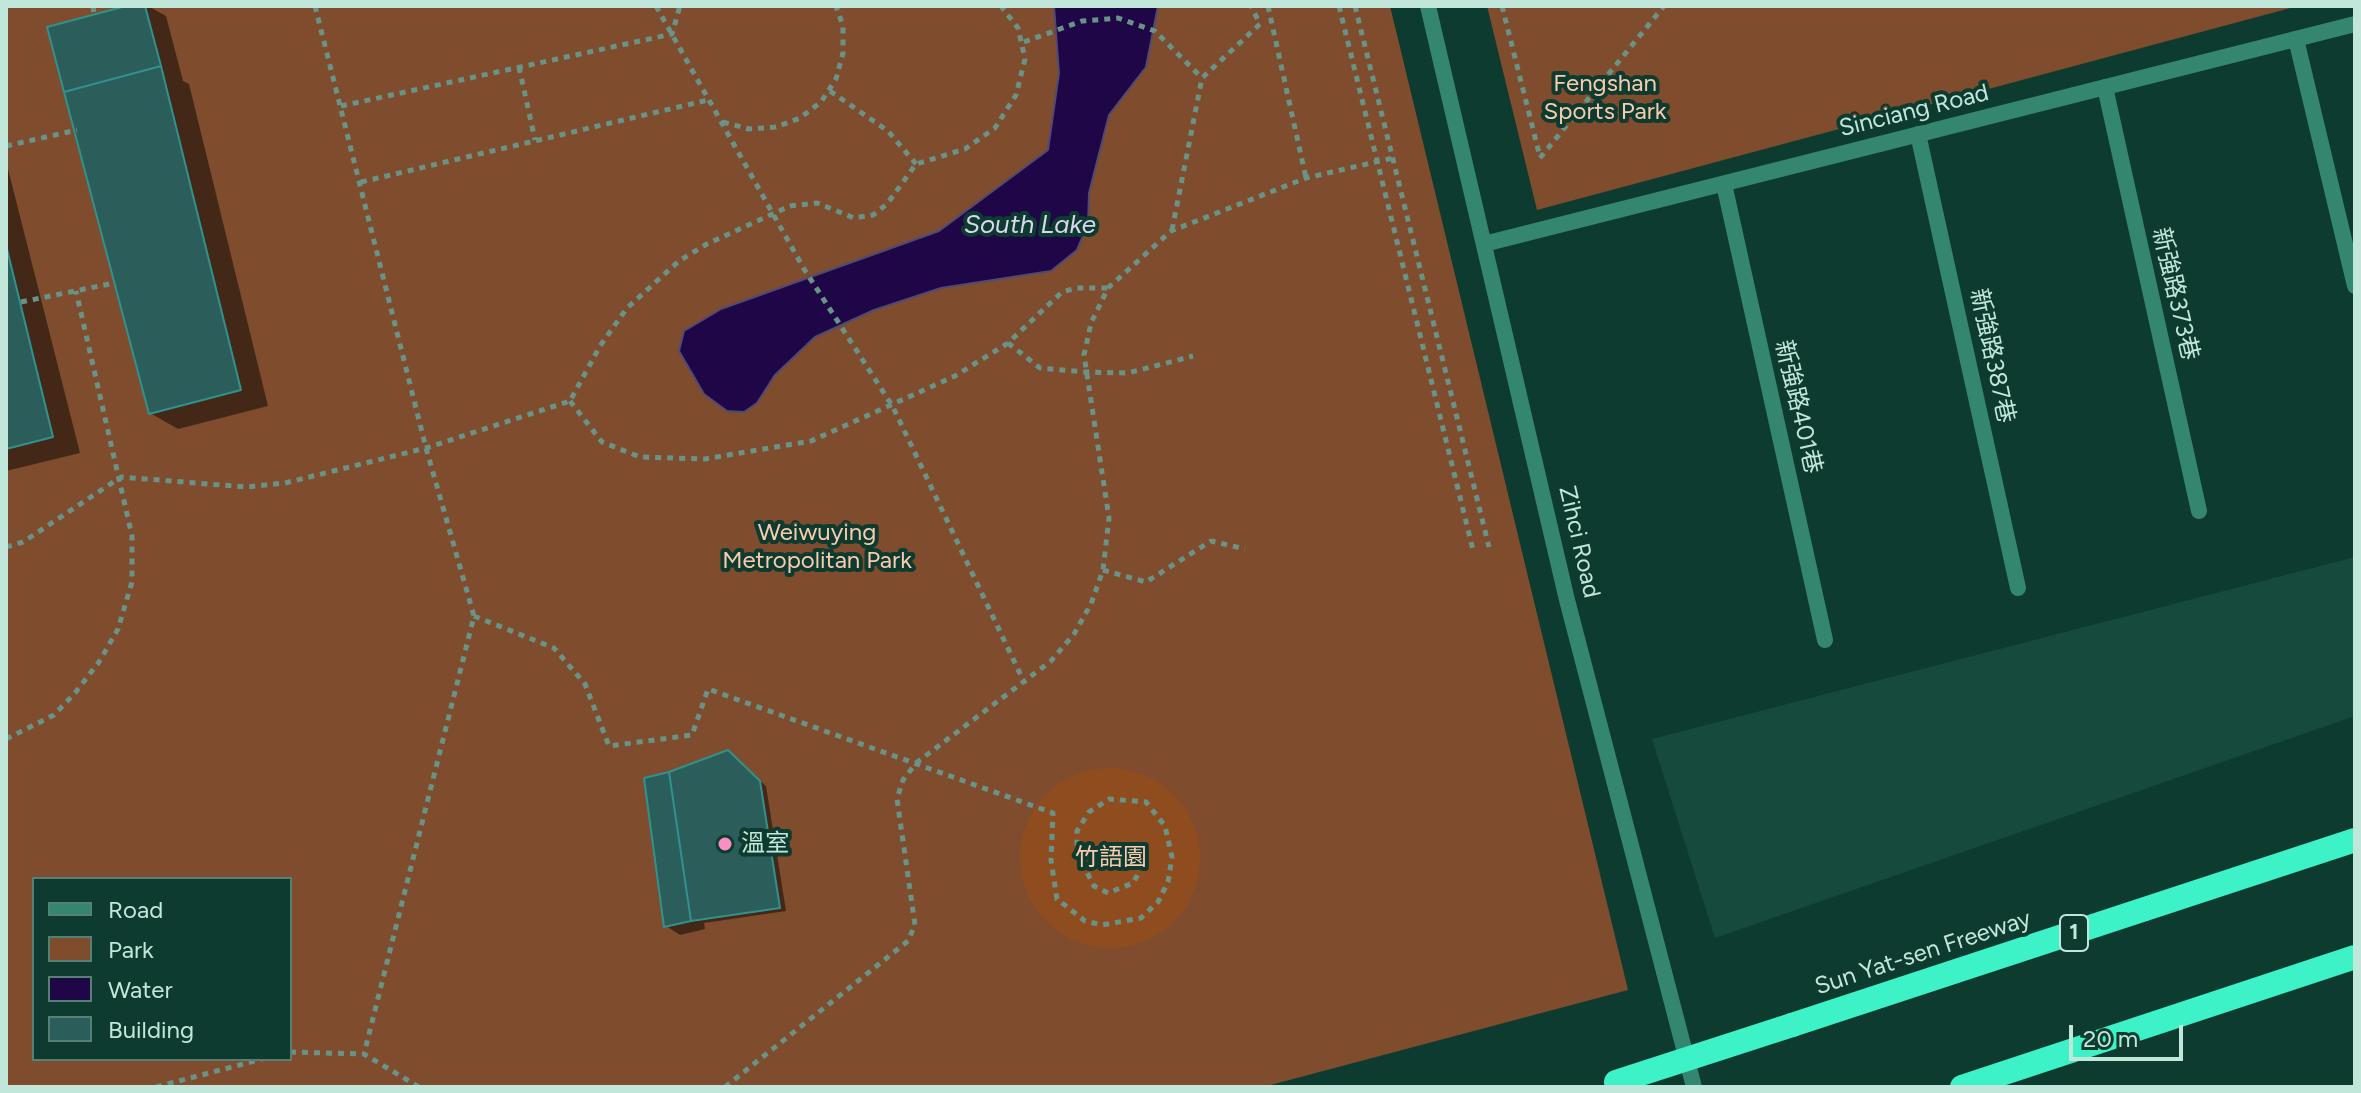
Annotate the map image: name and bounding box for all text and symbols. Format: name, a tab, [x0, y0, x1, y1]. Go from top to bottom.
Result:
park label: Fengshan Sports Park	[1544, 70, 1666, 126]
street label: Sinciang Road	[1836, 79, 1992, 143]
water label: South Lake	[964, 209, 1096, 241]
street label: 新強路373巷	[2146, 225, 2204, 363]
street label: 新強路387巷	[1964, 286, 2020, 426]
street label: 新強路401巷	[1769, 337, 1827, 477]
street label: Zihci Road	[1552, 483, 1606, 601]
park label: Weiwuying Metropolitan Park	[722, 519, 912, 575]
place label: 溫室	[741, 830, 789, 858]
marker: 溫室	[716, 835, 734, 853]
park label: 竹語園	[1075, 844, 1147, 872]
legend	[32, 877, 292, 1061]
text: Road	[108, 895, 163, 924]
street label: Sun Yat-sen Freeway	[1811, 904, 2035, 1002]
road number: 1	[2060, 915, 2088, 951]
text: Park	[108, 935, 154, 964]
text: Water	[108, 975, 173, 1004]
scale bar	[2073, 1009, 2187, 1059]
text: Building	[108, 1015, 194, 1044]
text: 20 m	[2083, 1024, 2138, 1053]

